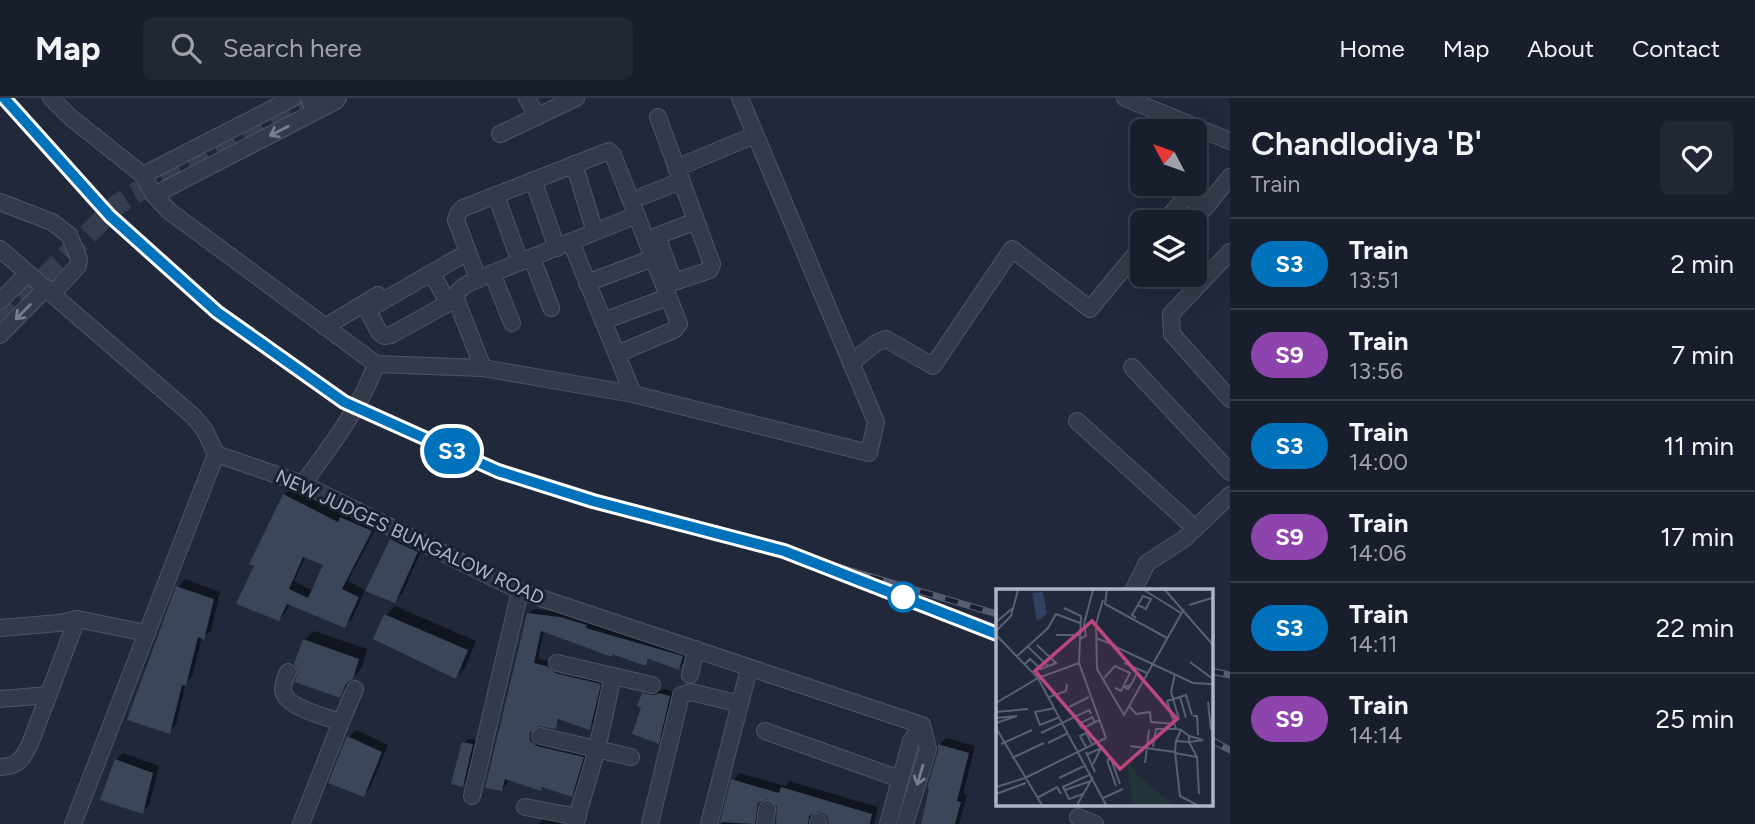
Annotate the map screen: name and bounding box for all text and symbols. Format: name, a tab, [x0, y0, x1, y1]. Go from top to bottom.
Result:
search box	[143, 17, 633, 80]
text: Map	[35, 29, 101, 68]
icon: search	[167, 29, 205, 67]
text: Search here	[223, 32, 362, 64]
text: Home	[1339, 34, 1405, 63]
text: Map	[1443, 34, 1489, 63]
text: About	[1527, 34, 1594, 63]
text: Contact	[1632, 34, 1720, 63]
north arrow	[1130, 119, 1208, 196]
map controls	[1130, 119, 1207, 287]
button: heart	[1660, 121, 1734, 195]
one-way arrow	[269, 124, 290, 138]
text: Chandlodiya 'B'	[1251, 124, 1482, 163]
text: Train	[1251, 170, 1300, 198]
button: layers	[1130, 210, 1207, 287]
text: Train	[1349, 234, 1409, 266]
text: 2 min	[1670, 248, 1734, 280]
text: S3	[1276, 249, 1303, 278]
text: 13:51	[1349, 266, 1400, 294]
one-way arrow	[15, 303, 32, 320]
text: Train	[1349, 325, 1409, 357]
text: 7 min	[1671, 339, 1734, 371]
text: S9	[1275, 340, 1304, 369]
text: 13:56	[1349, 357, 1403, 385]
text: Train	[1349, 416, 1409, 448]
line badge: S3	[420, 428, 484, 474]
text: 11 min	[1663, 430, 1734, 462]
text: S3	[1276, 431, 1303, 460]
text: S3	[438, 436, 466, 465]
text: 14:00	[1349, 448, 1408, 476]
street label: NEW JUDGES BUNGALOW ROAD	[272, 465, 548, 609]
text: Train	[1349, 507, 1409, 539]
text: 17 min	[1660, 521, 1734, 553]
text: S9	[1275, 522, 1304, 551]
text: 14:06	[1349, 539, 1406, 567]
unlabelled marker	[888, 582, 918, 612]
inset map	[996, 589, 1212, 806]
text: Train	[1349, 598, 1409, 630]
text: 22 min	[1656, 612, 1734, 644]
text: S3	[1276, 613, 1303, 642]
text: 14:11	[1349, 630, 1398, 658]
text: Train	[1349, 689, 1409, 721]
text: 25 min	[1655, 703, 1734, 735]
text: S9	[1275, 704, 1304, 733]
text: 14:14	[1349, 721, 1402, 749]
one-way arrow	[912, 763, 925, 785]

